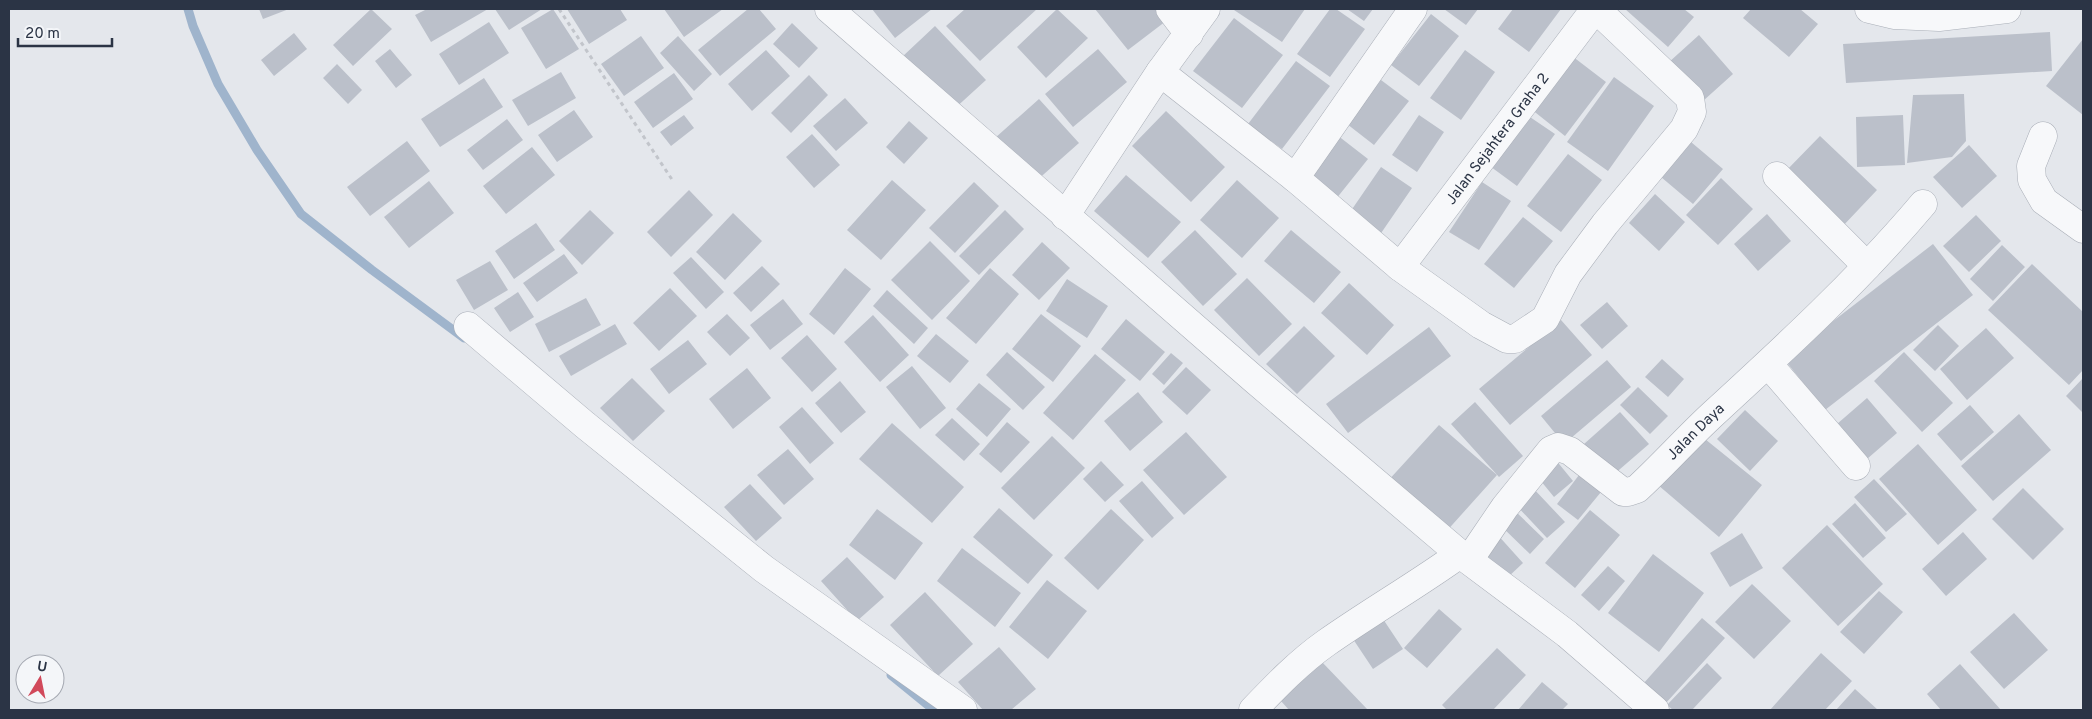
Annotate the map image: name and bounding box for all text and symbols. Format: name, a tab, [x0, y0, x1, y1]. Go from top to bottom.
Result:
scale bar	[18, 15, 111, 47]
text: 20 m	[25, 25, 60, 44]
street label: Jalan Sejahtera Graha 2	[1442, 70, 1554, 209]
street label: Jalan Daya	[1664, 400, 1729, 465]
north arrow	[15, 654, 65, 704]
text: U	[36, 658, 48, 677]

